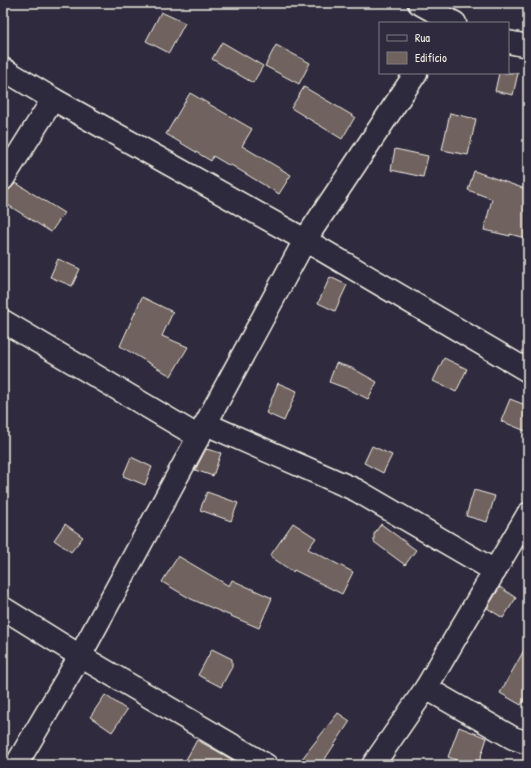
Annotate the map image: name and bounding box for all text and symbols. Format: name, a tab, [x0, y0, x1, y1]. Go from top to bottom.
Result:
legend	[379, 22, 509, 74]
text: Rua	[415, 29, 430, 46]
text: Edifício	[415, 49, 447, 66]

